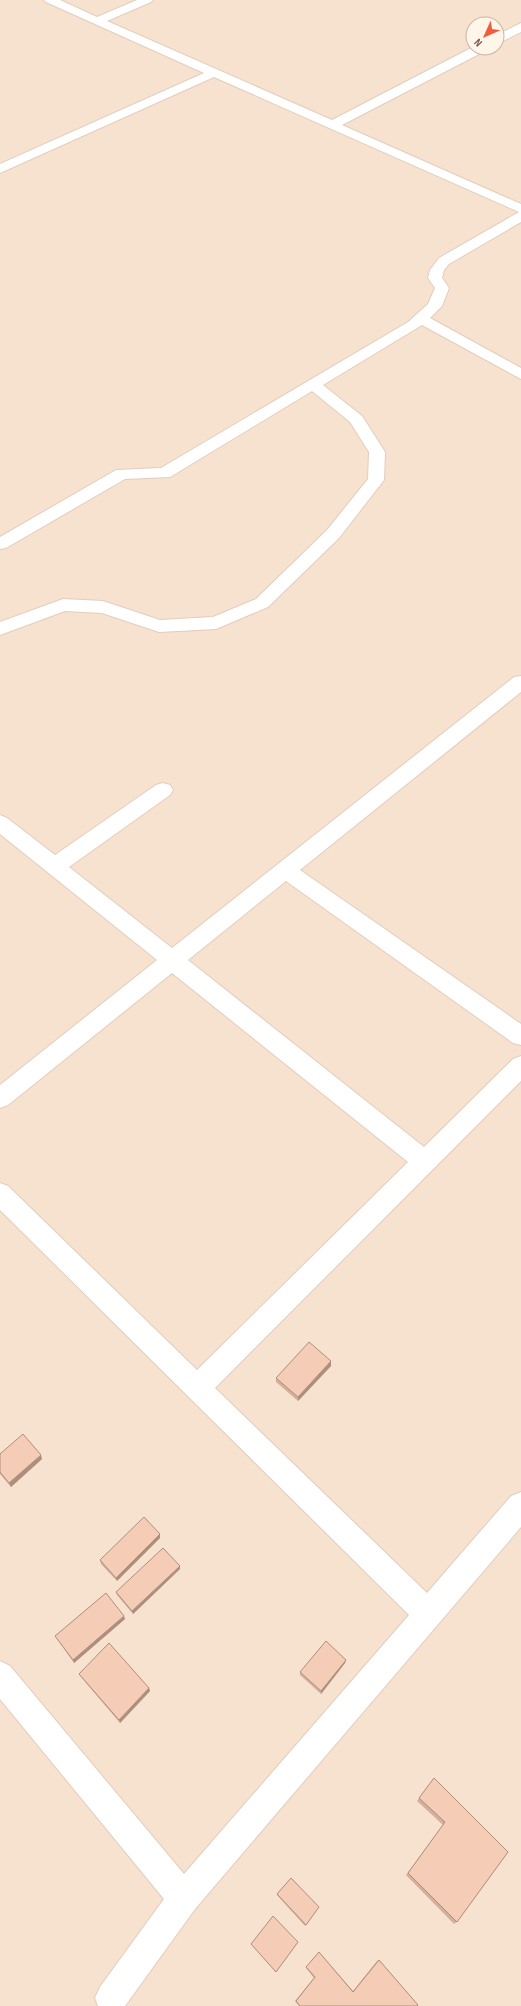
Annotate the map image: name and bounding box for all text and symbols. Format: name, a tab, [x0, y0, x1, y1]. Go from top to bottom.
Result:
north arrow	[465, 16, 505, 56]
text: N	[472, 36, 485, 49]

